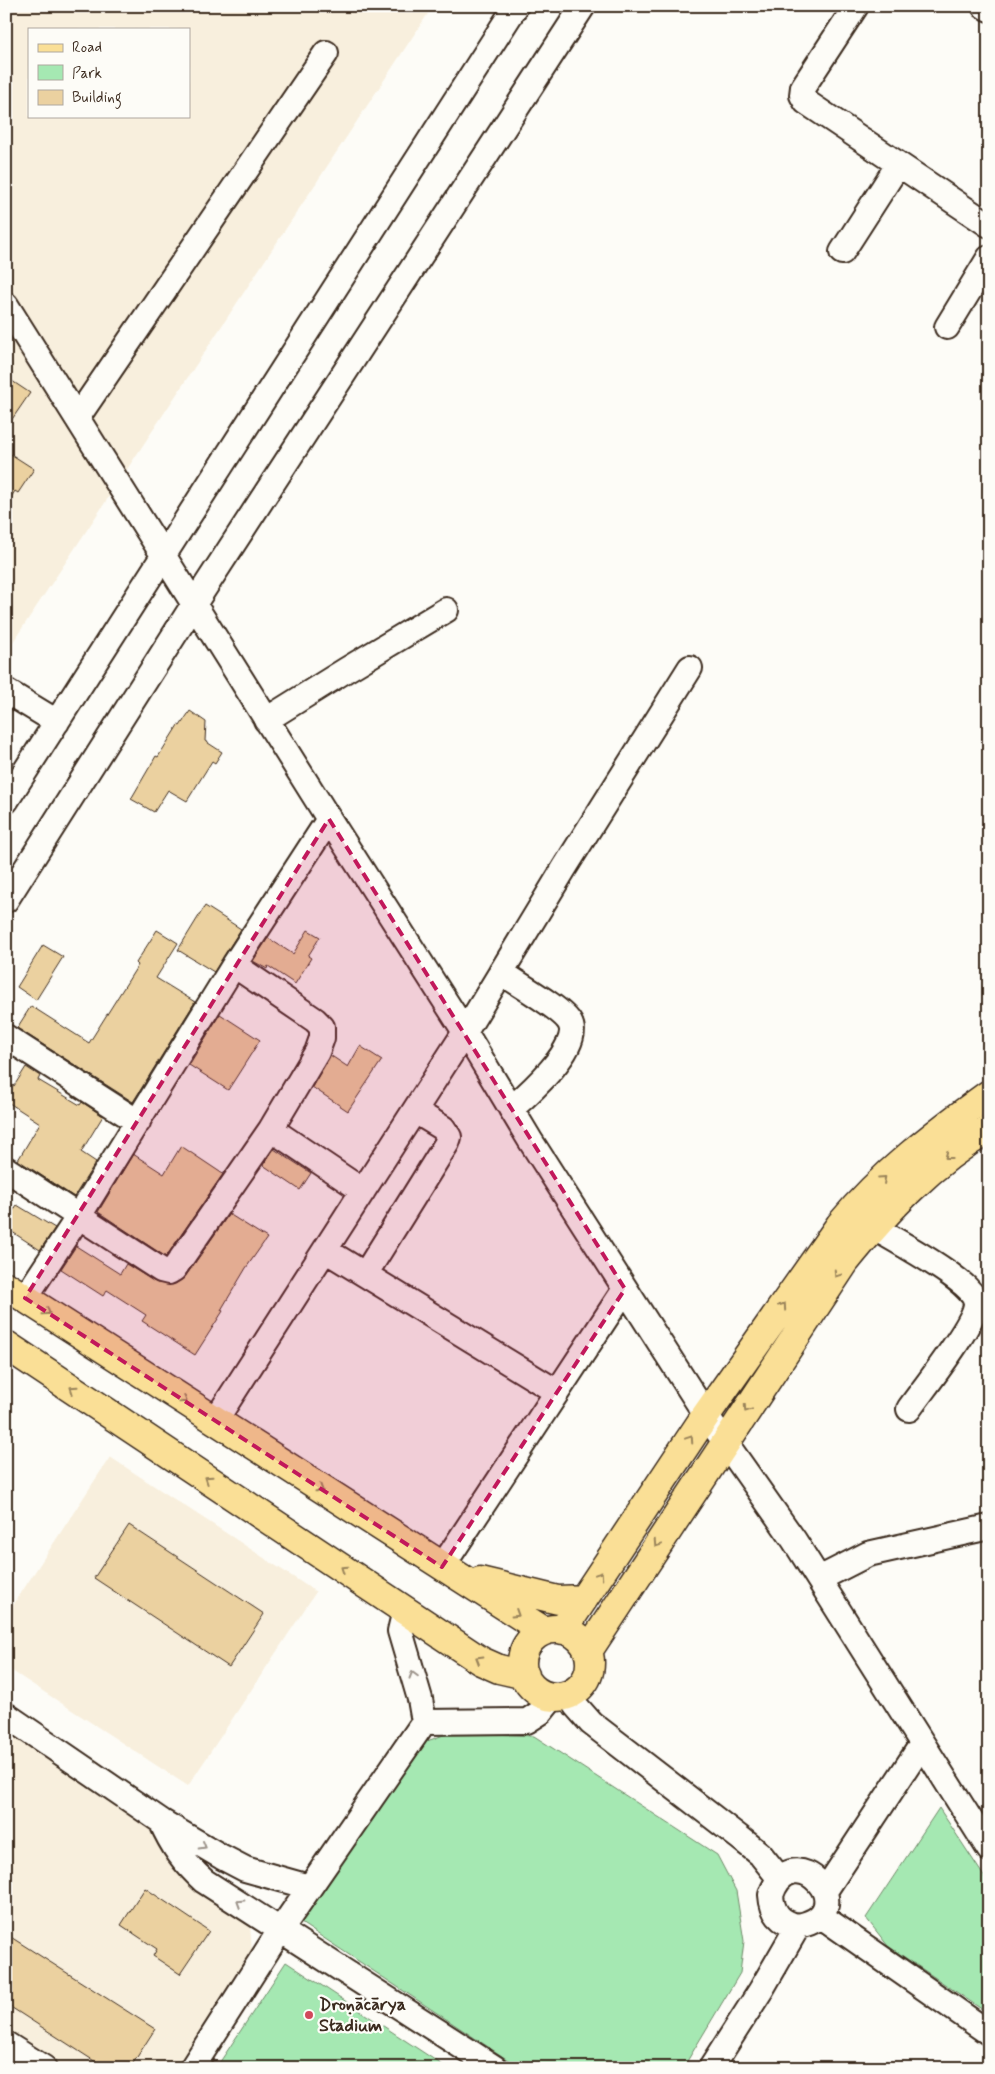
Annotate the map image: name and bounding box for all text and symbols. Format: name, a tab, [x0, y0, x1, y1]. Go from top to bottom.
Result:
legend	[28, 28, 190, 118]
text: Road	[72, 38, 102, 58]
text: Park	[72, 64, 102, 84]
text: Building	[72, 88, 122, 109]
one-way arrow	[945, 1151, 954, 1159]
one-way arrow	[878, 1176, 887, 1185]
one-way arrow	[834, 1268, 843, 1277]
one-way arrow	[777, 1302, 786, 1312]
one-way arrow	[42, 1306, 51, 1315]
one-way arrow	[69, 1386, 79, 1395]
one-way arrow	[178, 1394, 187, 1404]
one-way arrow	[743, 1403, 753, 1412]
one-way arrow	[684, 1435, 693, 1445]
one-way arrow	[205, 1476, 214, 1485]
one-way arrow	[315, 1482, 324, 1492]
one-way arrow	[654, 1539, 663, 1548]
one-way arrow	[340, 1566, 350, 1575]
one-way arrow	[594, 1571, 603, 1580]
one-way arrow	[511, 1608, 520, 1617]
one-way arrow	[476, 1655, 485, 1665]
one-way arrow	[409, 1671, 419, 1679]
one-way arrow	[198, 1839, 207, 1849]
one-way arrow	[236, 1900, 245, 1909]
place label: Droṇācārya Stadium	[319, 1993, 406, 2038]
marker: Droṇācārya Stadium	[303, 2009, 315, 2021]

